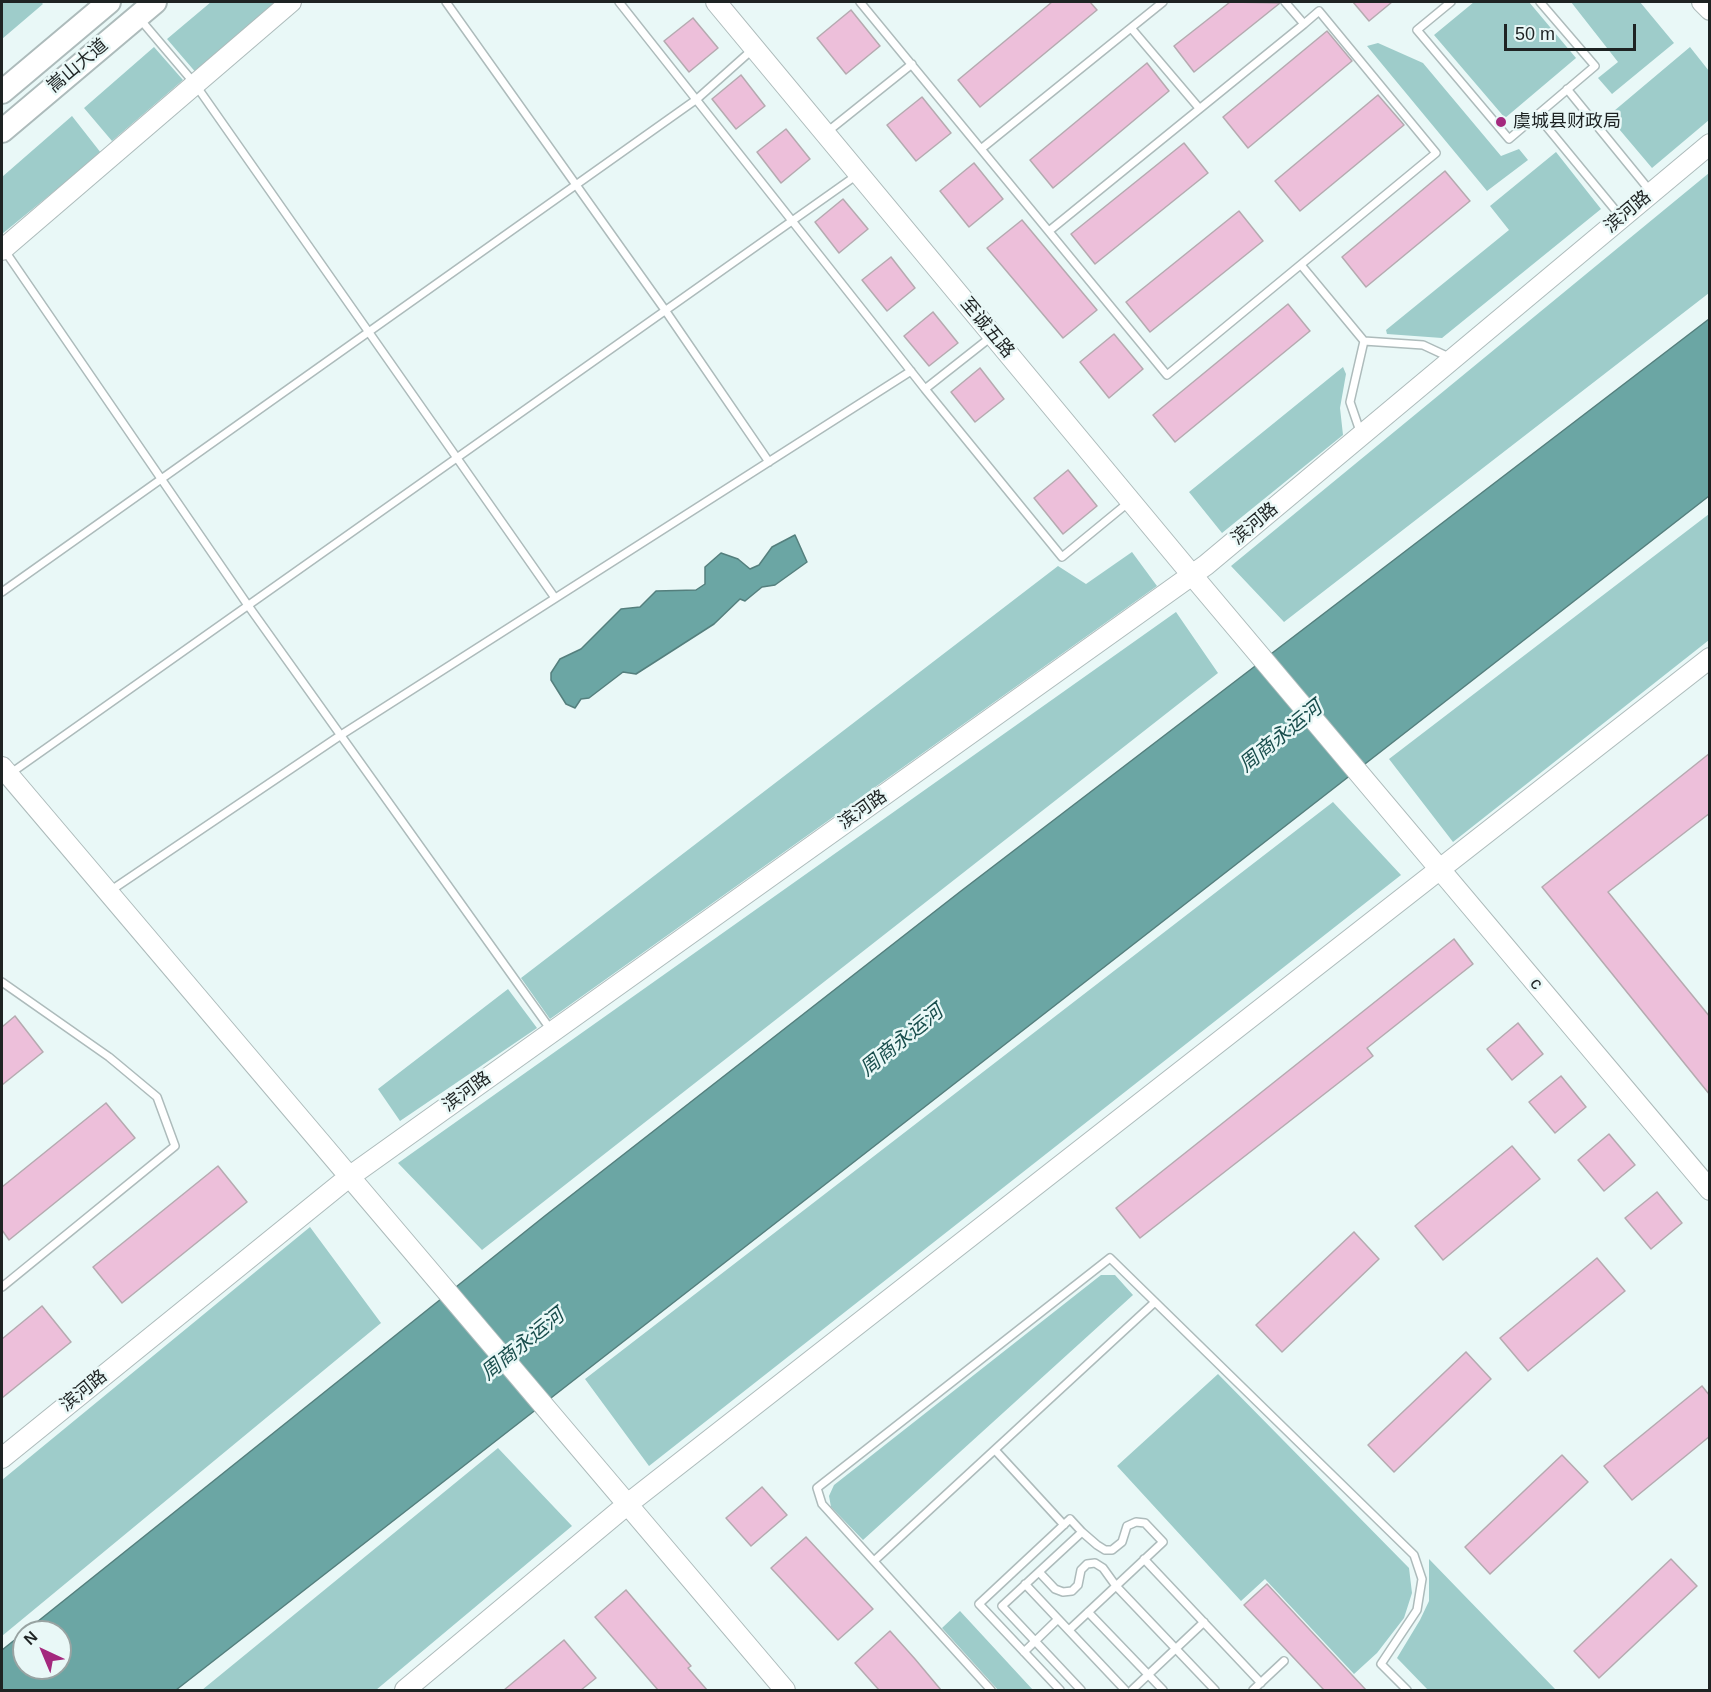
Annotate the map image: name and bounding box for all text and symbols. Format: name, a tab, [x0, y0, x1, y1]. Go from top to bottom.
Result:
scale bar	[1507, 12, 1639, 50]
text: 50 m	[1515, 24, 1555, 44]
street label: 嵩山大道	[43, 35, 113, 97]
place label: 虞城县财政局	[1513, 111, 1621, 133]
marker: 虞城县财政局	[1494, 115, 1508, 129]
street label: 滨河路	[1600, 186, 1656, 238]
street label: 至诚五路	[956, 293, 1018, 363]
street label: 滨河路	[1227, 498, 1283, 550]
water label: 周商永运河	[1235, 696, 1327, 778]
street label: 滨河路	[835, 786, 891, 834]
street label: c	[1525, 974, 1547, 994]
water label: 周商永运河	[856, 1000, 948, 1082]
street label: 滨河路	[439, 1067, 495, 1117]
water label: 周商永运河	[477, 1304, 569, 1386]
street label: 滨河路	[56, 1366, 112, 1416]
north arrow	[12, 1620, 72, 1680]
text: N	[20, 1628, 41, 1648]

